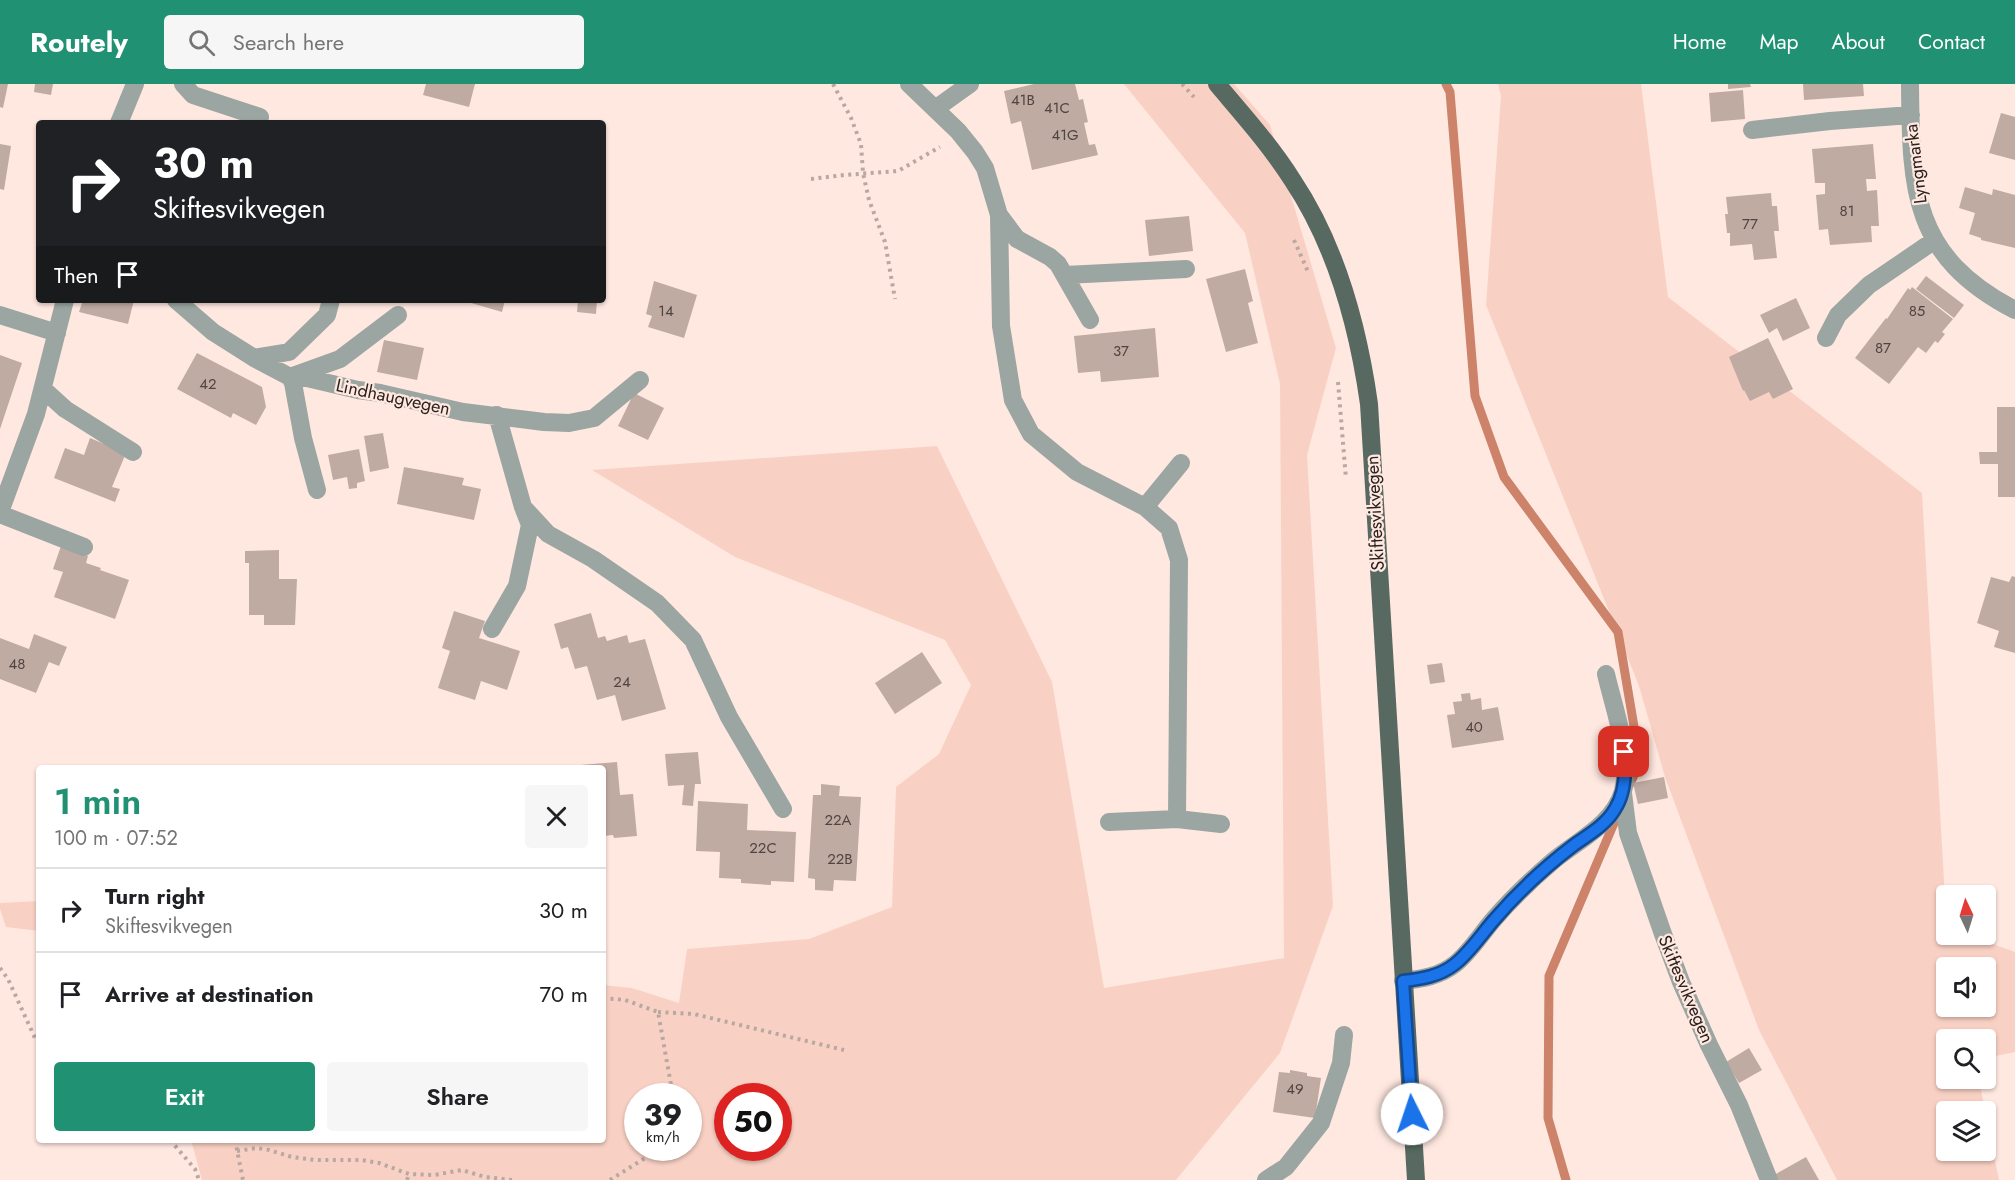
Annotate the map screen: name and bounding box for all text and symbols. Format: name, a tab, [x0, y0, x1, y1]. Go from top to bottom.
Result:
search box	[164, 15, 584, 69]
text: Routely	[30, 22, 128, 63]
icon: search	[185, 26, 218, 59]
text: Search here	[233, 26, 344, 58]
text: Home	[1673, 27, 1726, 57]
text: Map	[1759, 27, 1799, 57]
text: About	[1832, 27, 1885, 57]
text: Contact	[1918, 27, 1985, 57]
house number: 41B	[1011, 89, 1035, 111]
house number: 41C	[1044, 97, 1070, 119]
street label: Lyngmarka	[1898, 123, 1934, 205]
house number: 41G	[1051, 124, 1079, 146]
text: 30 m	[153, 133, 254, 194]
icon: right	[54, 144, 132, 222]
text: Skiftesvikvegen	[153, 189, 326, 228]
house number: 81	[1840, 200, 1854, 222]
house number: 77	[1742, 213, 1758, 235]
icon: arrive	[111, 258, 144, 291]
text: Then	[54, 259, 99, 291]
house number: 14	[658, 300, 674, 322]
house number: 85	[1909, 300, 1925, 322]
house number: 87	[1875, 337, 1891, 359]
house number: 37	[1113, 340, 1129, 362]
street label: Lindhaugvegen	[333, 372, 453, 422]
house number: 42	[199, 373, 217, 395]
street label: Skiftesvikvegen	[1359, 455, 1391, 571]
house number: 48	[9, 653, 25, 675]
house number: 24	[613, 671, 631, 693]
house number: 40	[1465, 716, 1483, 738]
pin	[1598, 726, 1649, 777]
icon: arrive	[1607, 735, 1640, 768]
text: 1 min	[54, 775, 141, 827]
button: close	[525, 785, 588, 848]
house number: 22A	[825, 809, 852, 831]
text: 100 m · 07:52	[54, 824, 178, 853]
house number: 22C	[749, 837, 777, 859]
house number: 22B	[827, 848, 853, 870]
text: Turn right	[105, 880, 205, 912]
north arrow	[1936, 885, 1996, 945]
map controls	[1936, 885, 1996, 1161]
icon: right	[54, 894, 87, 927]
text: 30 m	[539, 894, 588, 926]
text: Skiftesvikvegen	[105, 912, 233, 941]
street label: Skiftesvikvegen	[1652, 931, 1720, 1047]
button: sound	[1936, 957, 1996, 1017]
icon: arrive	[54, 978, 87, 1011]
text: Arrive at destination	[105, 978, 314, 1010]
text: 70 m	[539, 978, 588, 1010]
button: search	[1936, 1029, 1996, 1089]
button: Exit	[54, 1062, 315, 1131]
button: Share	[327, 1062, 588, 1131]
house number: 49	[1286, 1078, 1304, 1100]
position arrow	[1380, 1082, 1444, 1146]
speed limit sign: 50	[714, 1083, 792, 1161]
text: 39	[644, 1093, 682, 1136]
button: layers	[1936, 1101, 1996, 1161]
text: km/h	[646, 1126, 680, 1148]

